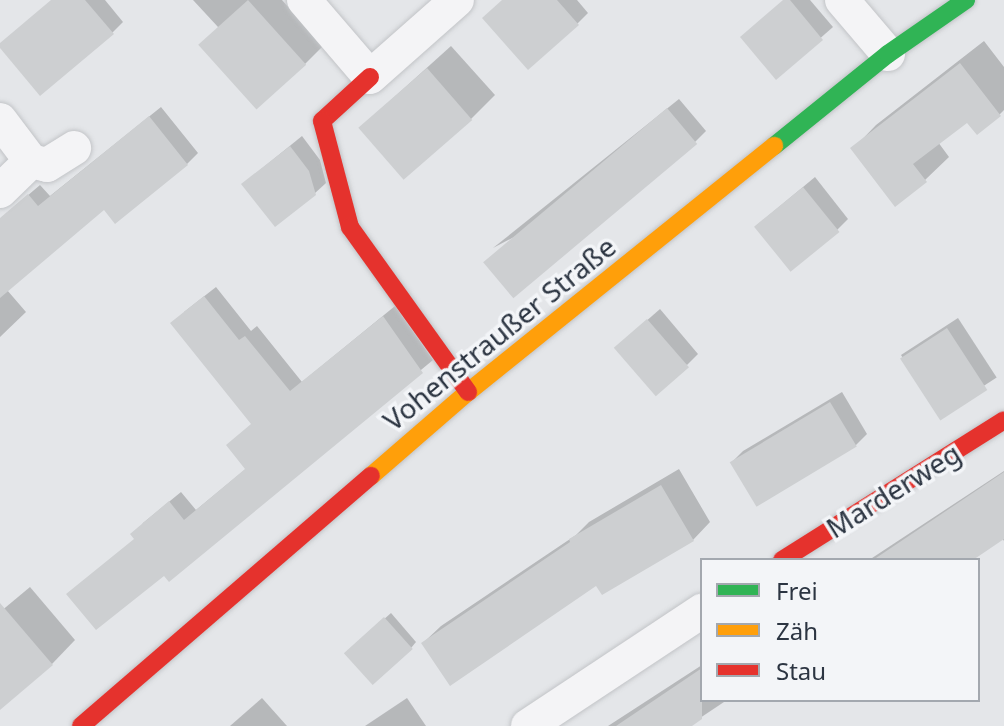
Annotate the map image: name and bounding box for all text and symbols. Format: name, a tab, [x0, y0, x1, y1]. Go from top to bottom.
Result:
street label: Vohenstraußer Straße	[376, 229, 622, 437]
street label: Marderweg	[820, 436, 966, 544]
legend	[700, 558, 980, 702]
text: Frei	[776, 574, 818, 607]
text: Zäh	[776, 614, 818, 647]
text: Stau	[776, 654, 826, 687]

